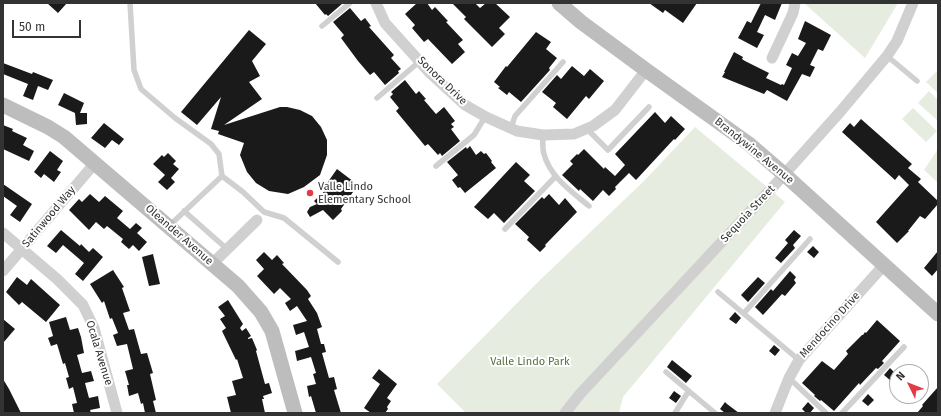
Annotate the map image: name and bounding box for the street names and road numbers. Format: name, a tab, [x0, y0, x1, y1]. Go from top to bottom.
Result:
street label: Sonora Drive	[414, 54, 470, 108]
street label: Brandywine Avenue	[712, 115, 796, 187]
street label: Sequoia Street	[718, 183, 778, 245]
street label: Satinwood Way	[20, 184, 78, 250]
street label: Oleander Avenue	[142, 202, 216, 268]
street label: Mendocino Drive	[797, 289, 863, 361]
street label: Ocala Avenue	[83, 319, 115, 387]

